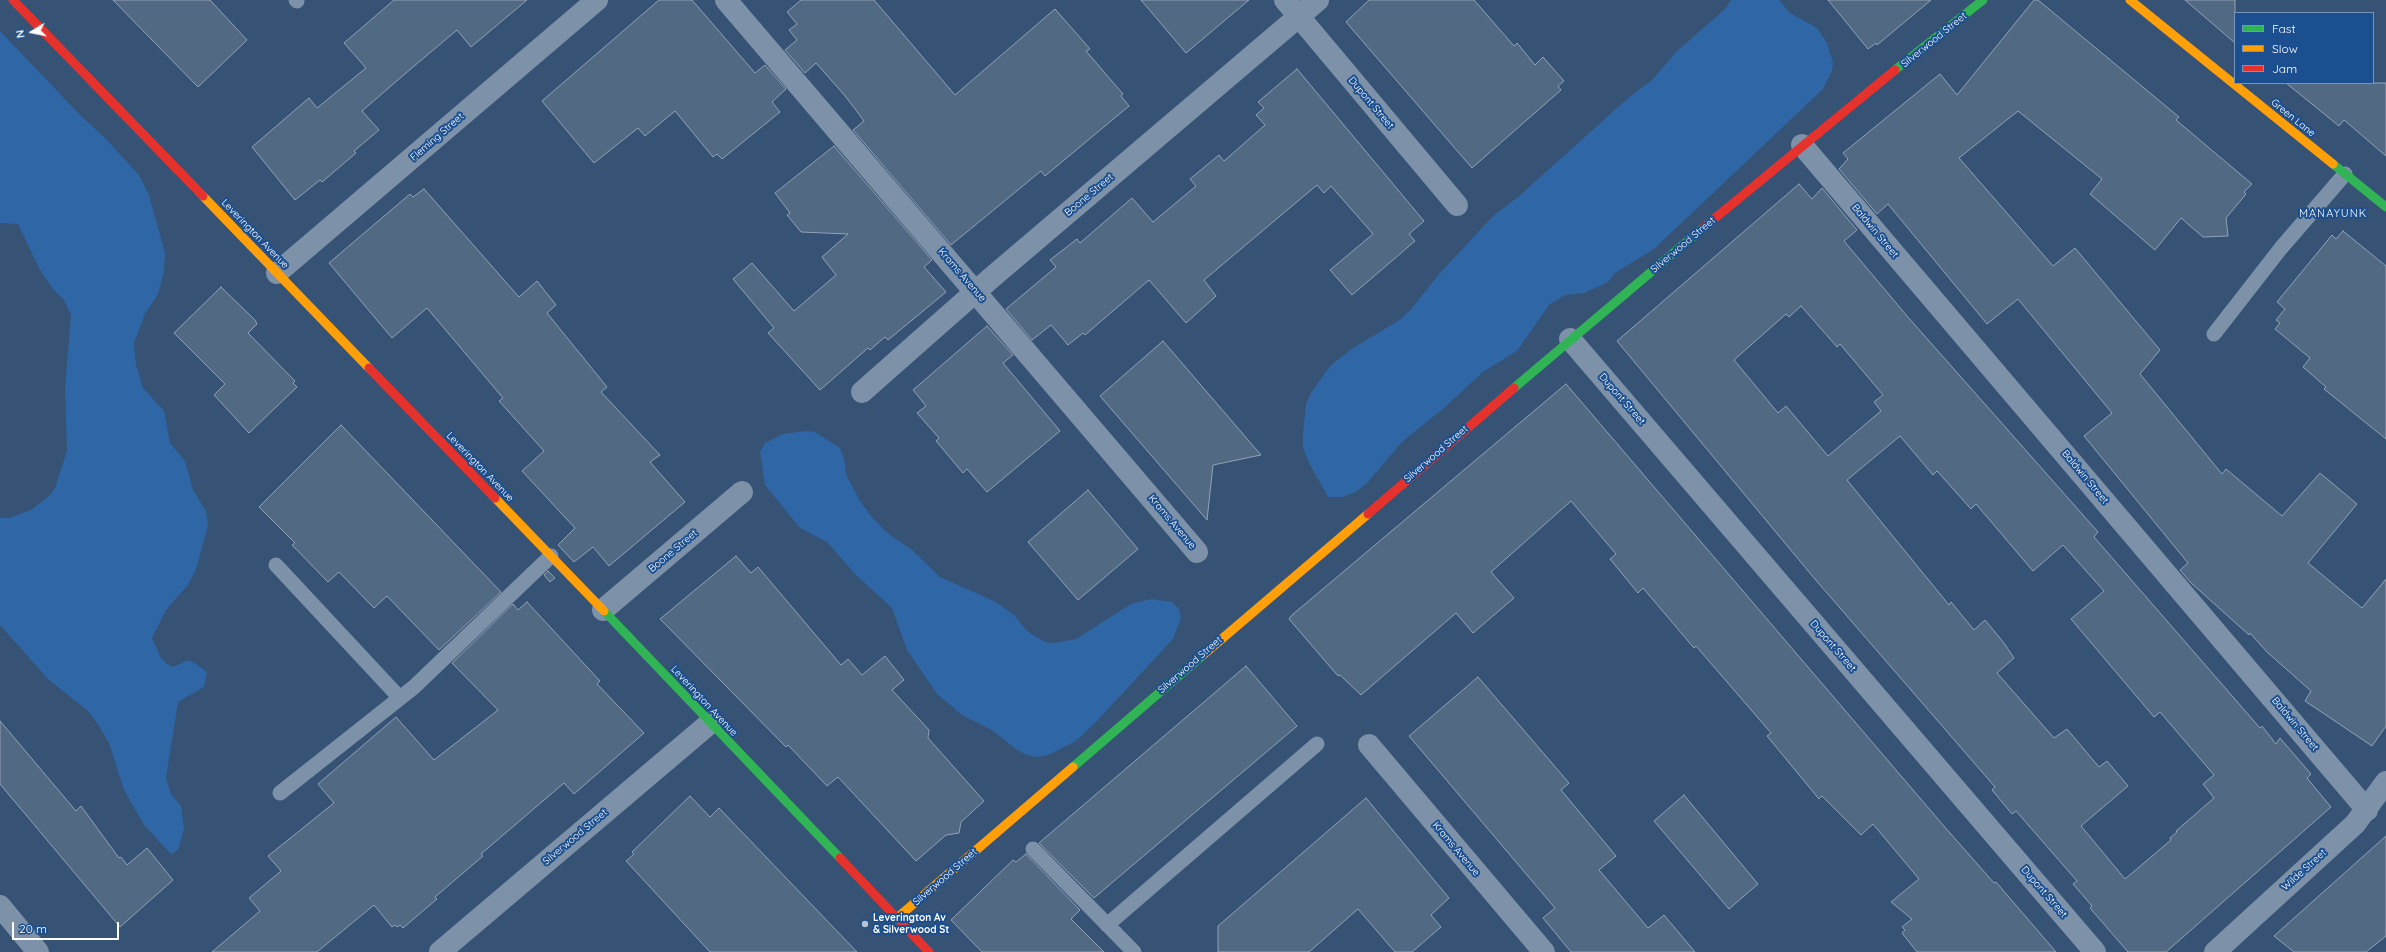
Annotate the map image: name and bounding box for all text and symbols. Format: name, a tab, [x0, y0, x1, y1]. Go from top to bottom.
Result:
street label: Silverwood Street	[1899, 10, 1969, 70]
north arrow	[12, 12, 52, 52]
legend	[2234, 12, 2374, 84]
text: Fast	[2272, 21, 2296, 36]
text: N	[13, 29, 28, 39]
text: Slow	[2272, 41, 2298, 56]
text: Jam	[2272, 61, 2297, 76]
street label: Dupont Street	[1346, 75, 1396, 131]
street label: Green Lane	[2269, 97, 2317, 139]
street label: Fleming Street	[408, 111, 466, 163]
street label: Boone Street	[1062, 171, 1116, 219]
street label: Leverington Avenue	[219, 197, 291, 271]
street label: Baldwin Street	[1849, 202, 1901, 260]
district label: MANAYUNK	[2299, 207, 2367, 221]
street label: Silverwood Street	[1648, 214, 1718, 276]
street label: Krams Avenue	[935, 246, 989, 304]
street label: Dupont Street	[1596, 371, 1648, 427]
street label: Silverwood Street	[1402, 423, 1470, 485]
street label: Leverington Avenue	[444, 430, 516, 504]
street label: Baldwin Street	[2059, 448, 2111, 506]
street label: Krams Avenue	[1146, 492, 1198, 552]
street label: Boone Street	[646, 527, 700, 575]
street label: Dupont Street	[1807, 618, 1859, 674]
street label: Silverwood Street	[1156, 634, 1224, 696]
street label: Leverington Avenue	[668, 663, 740, 739]
street label: Baldwin Street	[2269, 695, 2321, 753]
street label: Silverwood Street	[540, 806, 610, 868]
street label: Krams Avenue	[1430, 819, 1482, 879]
street label: Silverwood Street	[911, 846, 979, 908]
street label: Wilde Street	[2279, 847, 2329, 893]
street label: Dupont Street	[2018, 864, 2070, 920]
place label: Leverington Av & Silverwood St	[873, 912, 949, 936]
scale bar	[14, 914, 121, 940]
marker: Leverington Av & Silverwood St	[860, 919, 870, 929]
text: 20 m	[19, 921, 47, 936]

